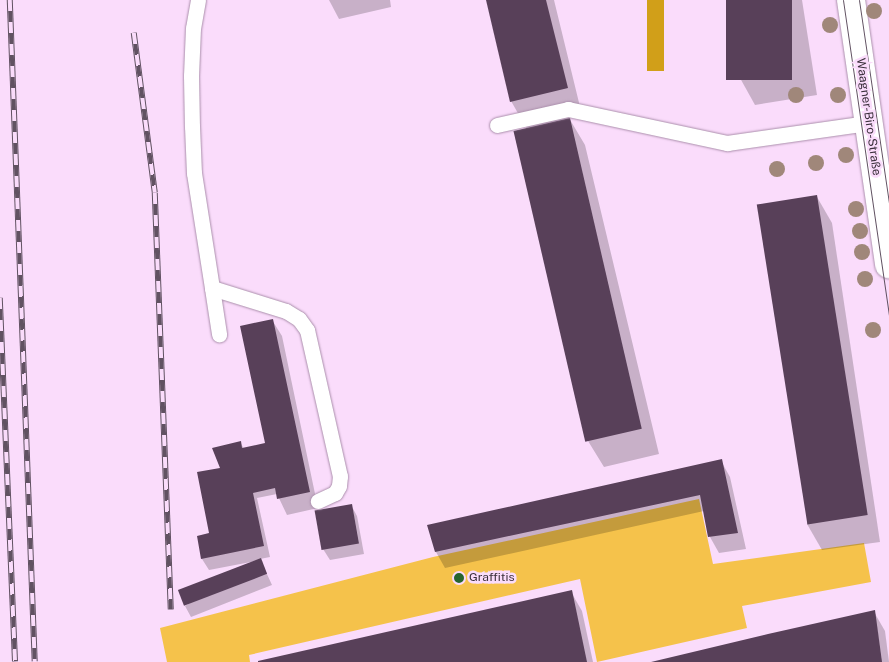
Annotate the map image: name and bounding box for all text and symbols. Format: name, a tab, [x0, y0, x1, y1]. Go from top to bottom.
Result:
street label: Waagner-Biro-Straße	[853, 57, 883, 177]
place label: Graffitis	[469, 571, 515, 585]
marker: Graffitis	[453, 572, 465, 584]

